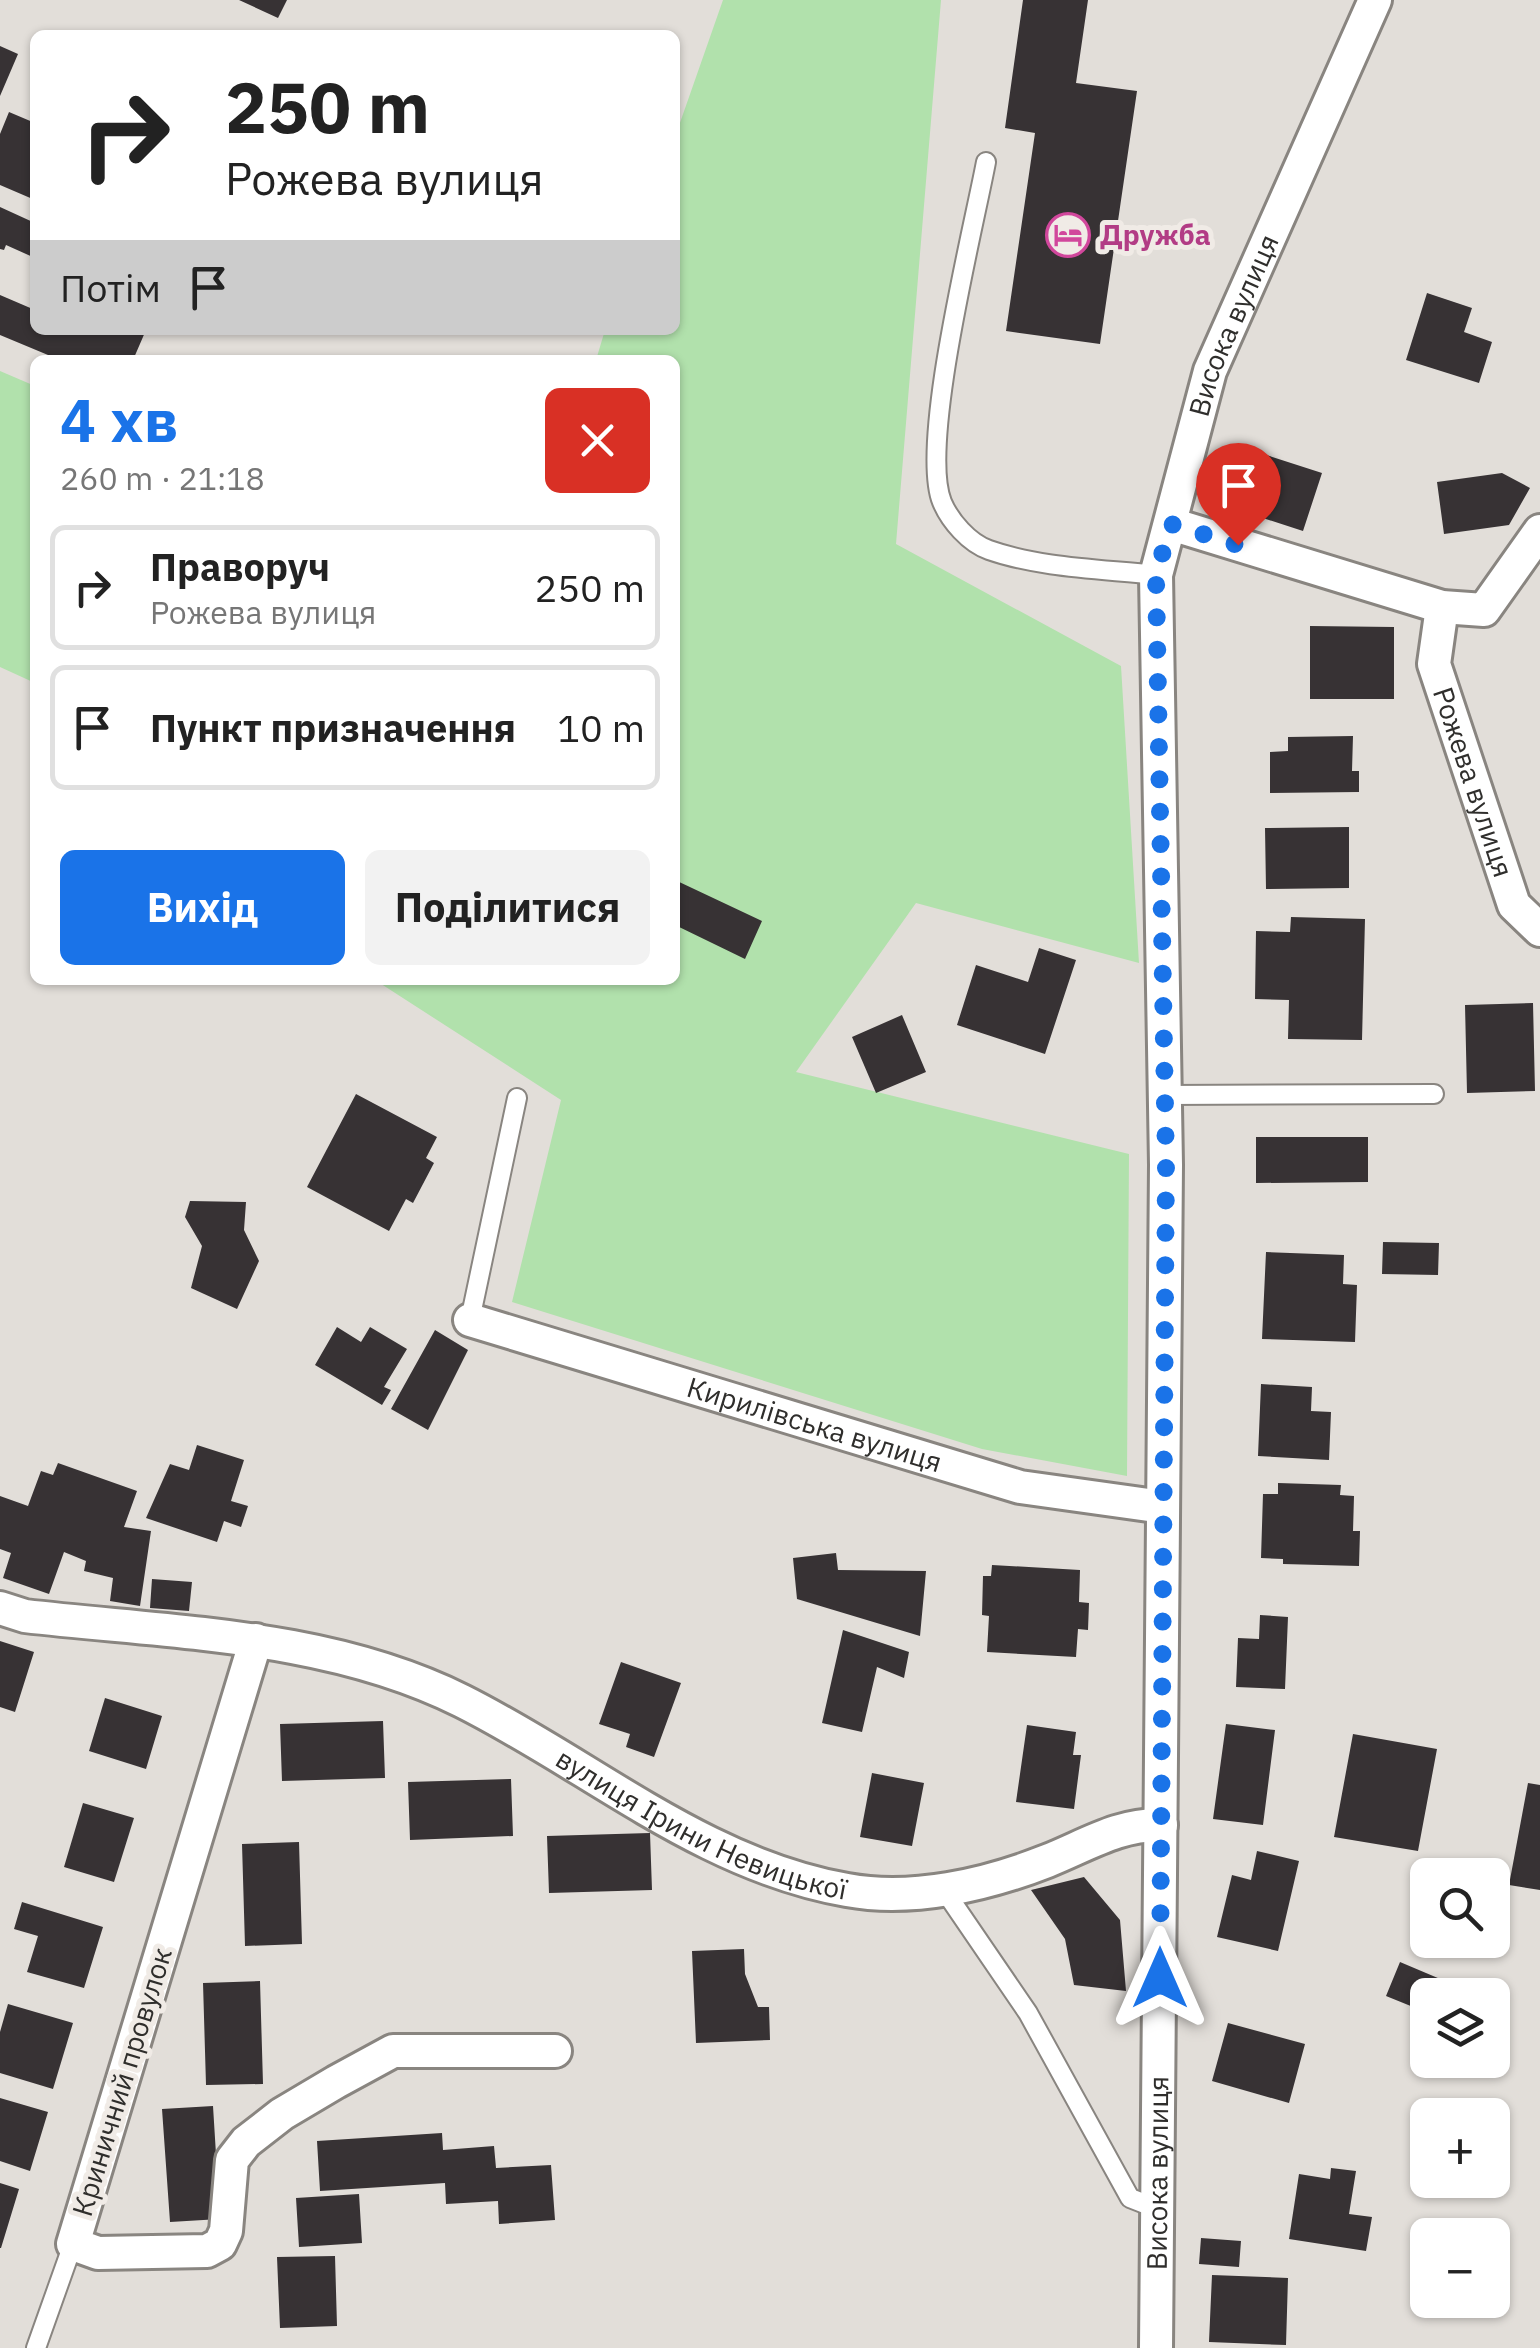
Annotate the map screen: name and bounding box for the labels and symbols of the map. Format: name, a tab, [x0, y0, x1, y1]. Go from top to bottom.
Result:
hotel icon: Дружба	[1045, 212, 1091, 258]
place label: Дружба	[1100, 216, 1211, 253]
street label: Висока вулиця	[1180, 228, 1287, 420]
pin	[1196, 443, 1281, 546]
street label: Рожева вулиця	[1425, 682, 1522, 882]
street label: Кирилівська вулиця	[683, 1368, 946, 1480]
street label: вулиця Ірини Невицької	[549, 1740, 851, 1908]
position arrow	[1108, 1926, 1212, 2030]
street label: Криничний провулок	[63, 1943, 180, 2221]
street label: Висока вулиця	[1138, 2076, 1176, 2270]

